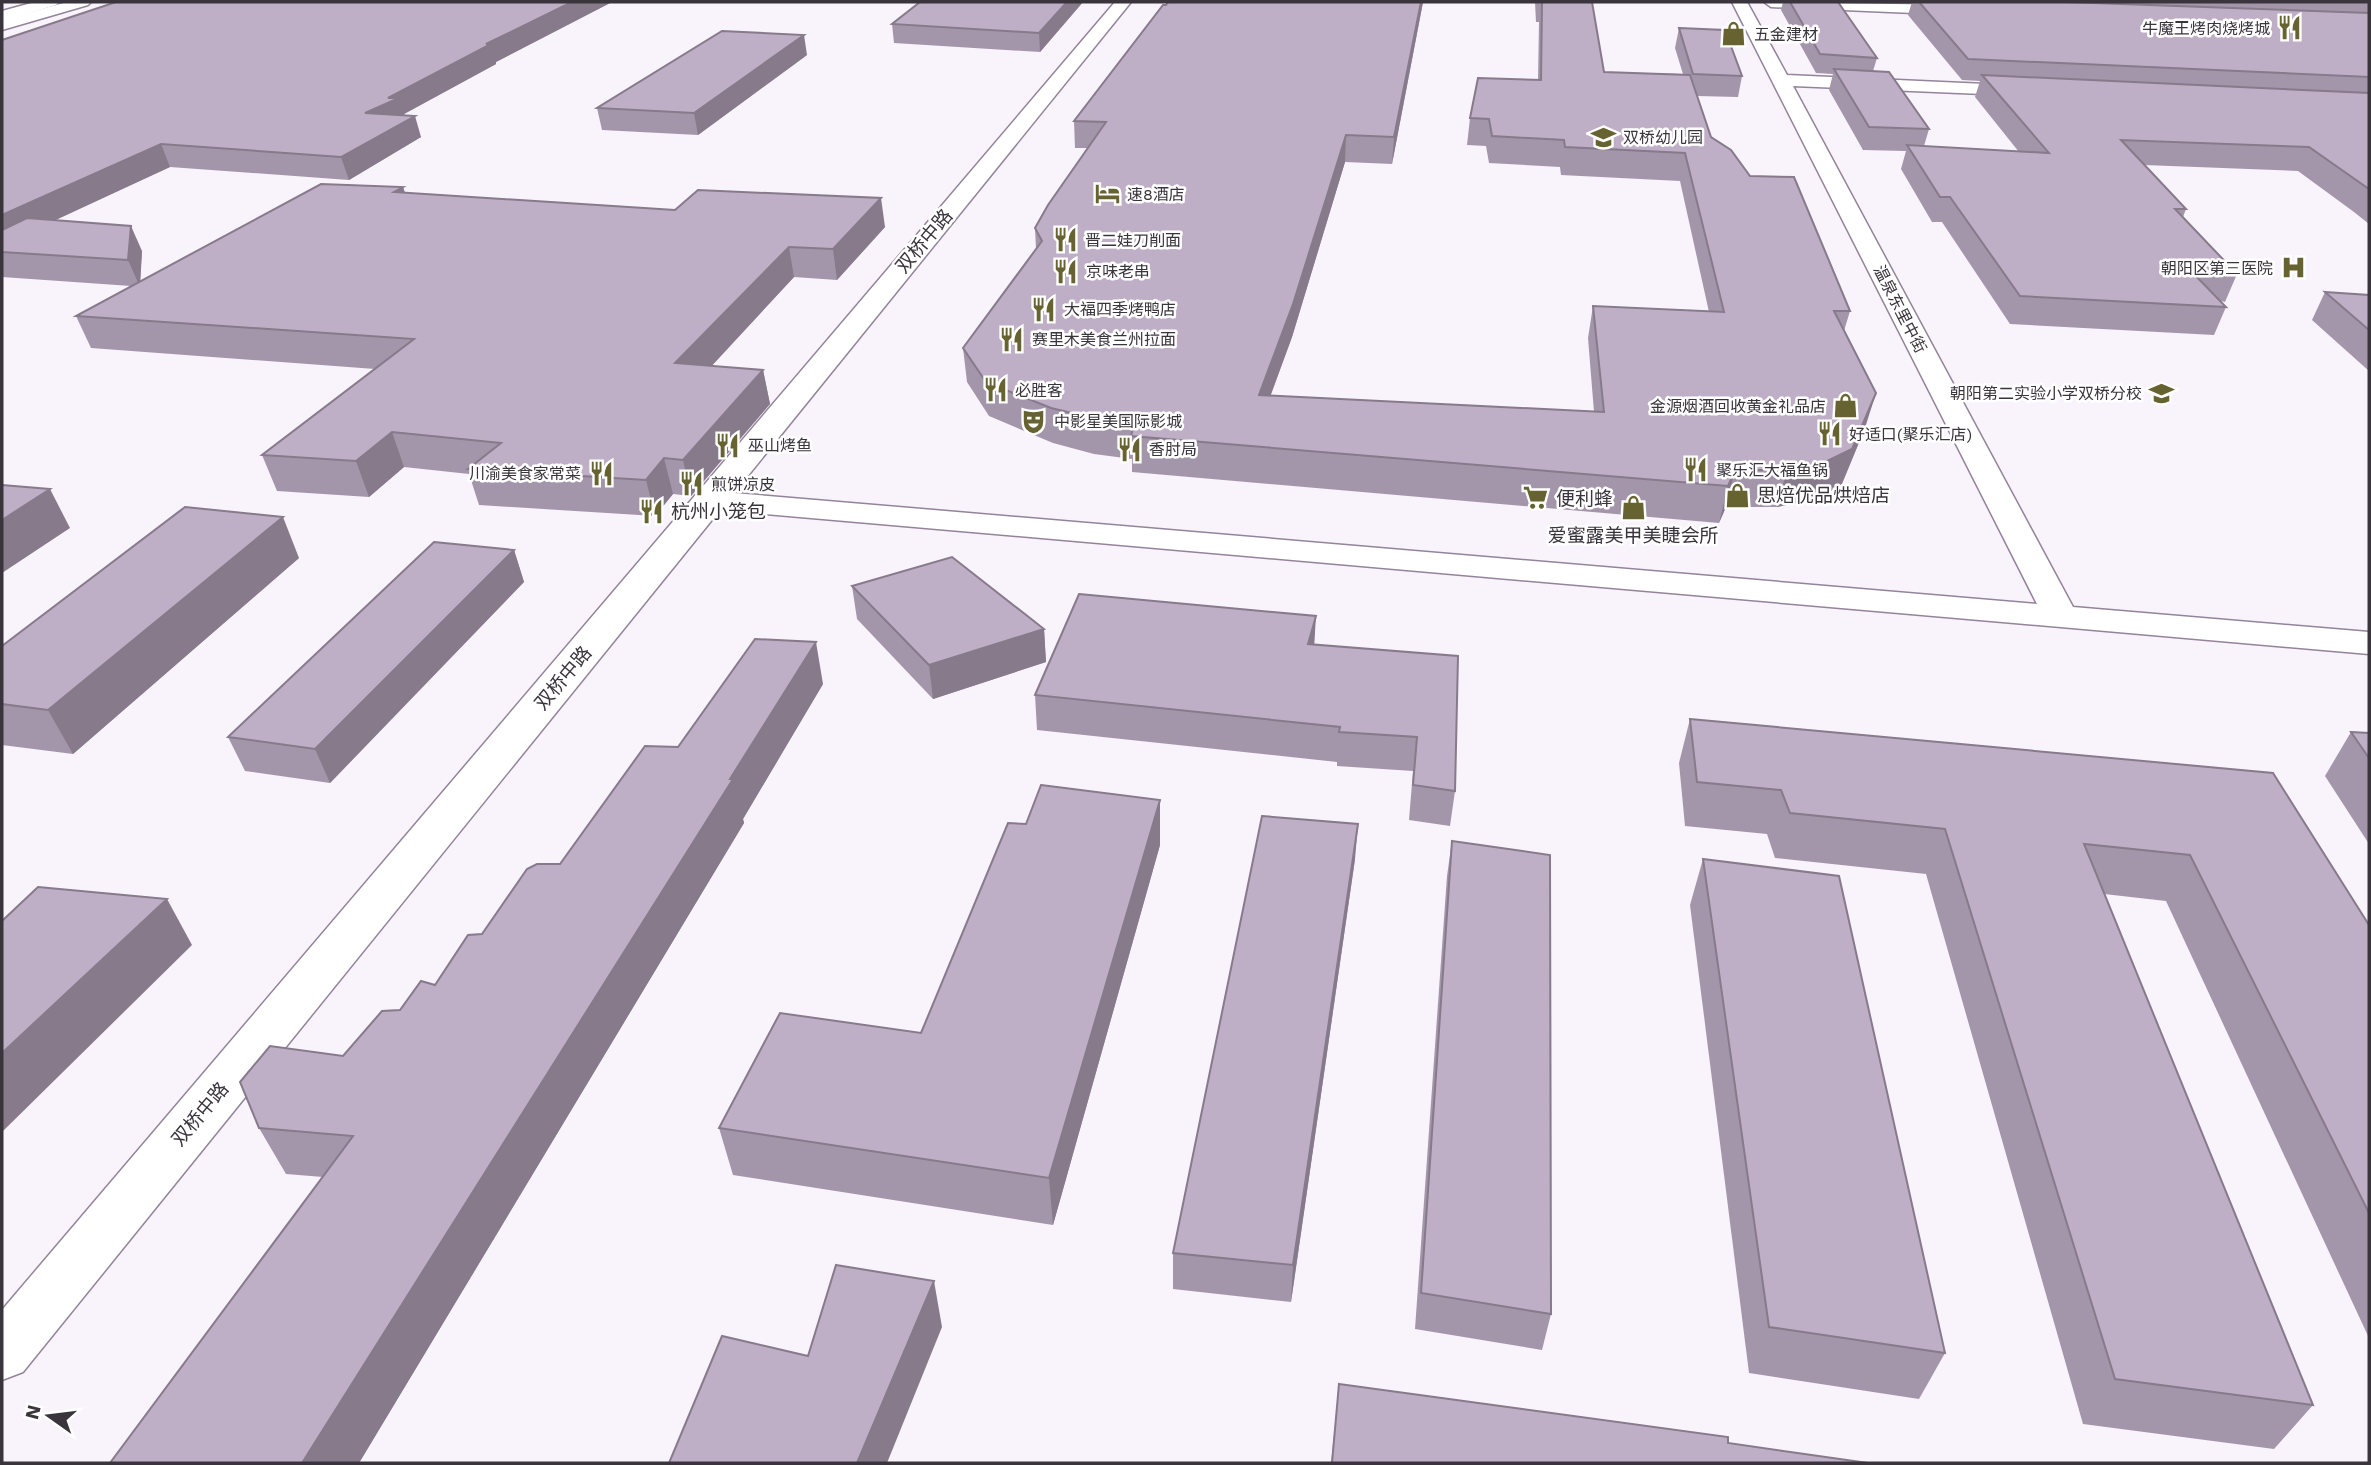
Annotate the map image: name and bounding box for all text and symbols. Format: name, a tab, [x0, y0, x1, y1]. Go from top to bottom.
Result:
restaurant icon: 牛魔王烤肉烧烤城	[2276, 14, 2304, 42]
place label: 牛魔王烤肉烧烤城	[2142, 19, 2270, 38]
shop icon: 五金建材	[1720, 20, 1748, 48]
place label: 五金建材	[1754, 25, 1818, 44]
school or university icon: 双桥幼儿园	[1589, 123, 1617, 151]
place label: 双桥幼儿园	[1623, 128, 1703, 147]
hotel icon: 速8酒店	[1093, 180, 1121, 208]
place label: 速8酒店	[1127, 185, 1185, 204]
street label: 双桥中路	[891, 204, 957, 278]
restaurant icon: 晋二娃刀削面	[1051, 226, 1079, 254]
place label: 晋二娃刀削面	[1085, 231, 1181, 250]
hospital icon: 朝阳区第三医院	[2279, 254, 2307, 282]
restaurant icon: 京味老串	[1052, 257, 1080, 285]
place label: 朝阳区第三医院	[2161, 259, 2273, 278]
place label: 京味老串	[1086, 262, 1150, 281]
street label: 温泉东里中街	[1870, 262, 1930, 356]
restaurant icon: 大福四季烤鸭店	[1030, 295, 1058, 323]
place label: 大福四季烤鸭店	[1064, 300, 1176, 319]
restaurant icon: 赛里木美食兰州拉面	[998, 325, 1026, 353]
place label: 赛里木美食兰州拉面	[1032, 330, 1176, 349]
restaurant icon: 必胜客	[981, 376, 1009, 404]
school or university icon: 朝阳第二实验小学双桥分校	[2148, 379, 2176, 407]
place label: 必胜客	[1015, 381, 1063, 400]
place label: 朝阳第二实验小学双桥分校	[1950, 384, 2142, 403]
shop icon: 金源烟酒回收黄金礼品店	[1832, 392, 1860, 420]
place label: 金源烟酒回收黄金礼品店	[1650, 397, 1826, 416]
theatre icon: 中影星美国际影城	[1020, 407, 1048, 435]
place label: 中影星美国际影城	[1054, 412, 1182, 431]
restaurant icon: 好适口(聚乐汇店)	[1815, 420, 1843, 448]
place label: 好适口(聚乐汇店)	[1849, 425, 1972, 444]
restaurant icon: 巫山烤鱼	[714, 431, 742, 459]
restaurant icon: 香肘局	[1115, 435, 1143, 463]
place label: 巫山烤鱼	[748, 436, 812, 455]
place label: 香肘局	[1149, 440, 1197, 459]
restaurant icon: 聚乐汇大福鱼锅	[1682, 456, 1710, 484]
restaurant icon: 川渝美食家常菜	[587, 459, 615, 487]
place label: 聚乐汇大福鱼锅	[1716, 461, 1828, 480]
place label: 川渝美食家常菜	[469, 464, 581, 483]
restaurant icon: 煎饼凉皮	[677, 470, 705, 498]
place label: 煎饼凉皮	[711, 475, 775, 494]
shop icon: 思焙优品烘焙店	[1723, 481, 1751, 509]
supermarket icon: 便利蜂	[1522, 484, 1550, 512]
place label: 思焙优品烘焙店	[1757, 484, 1890, 507]
place label: 便利蜂	[1556, 487, 1613, 510]
shop icon: 爱蜜露美甲美睫会所	[1619, 493, 1647, 521]
restaurant icon: 杭州小笼包	[637, 497, 665, 525]
place label: 杭州小笼包	[671, 500, 766, 523]
place label: 爱蜜露美甲美睫会所	[1547, 524, 1719, 547]
street label: 双桥中路	[530, 641, 596, 715]
street label: 双桥中路	[167, 1077, 233, 1151]
north arrow	[14, 1381, 84, 1451]
text: N	[20, 1402, 46, 1422]

